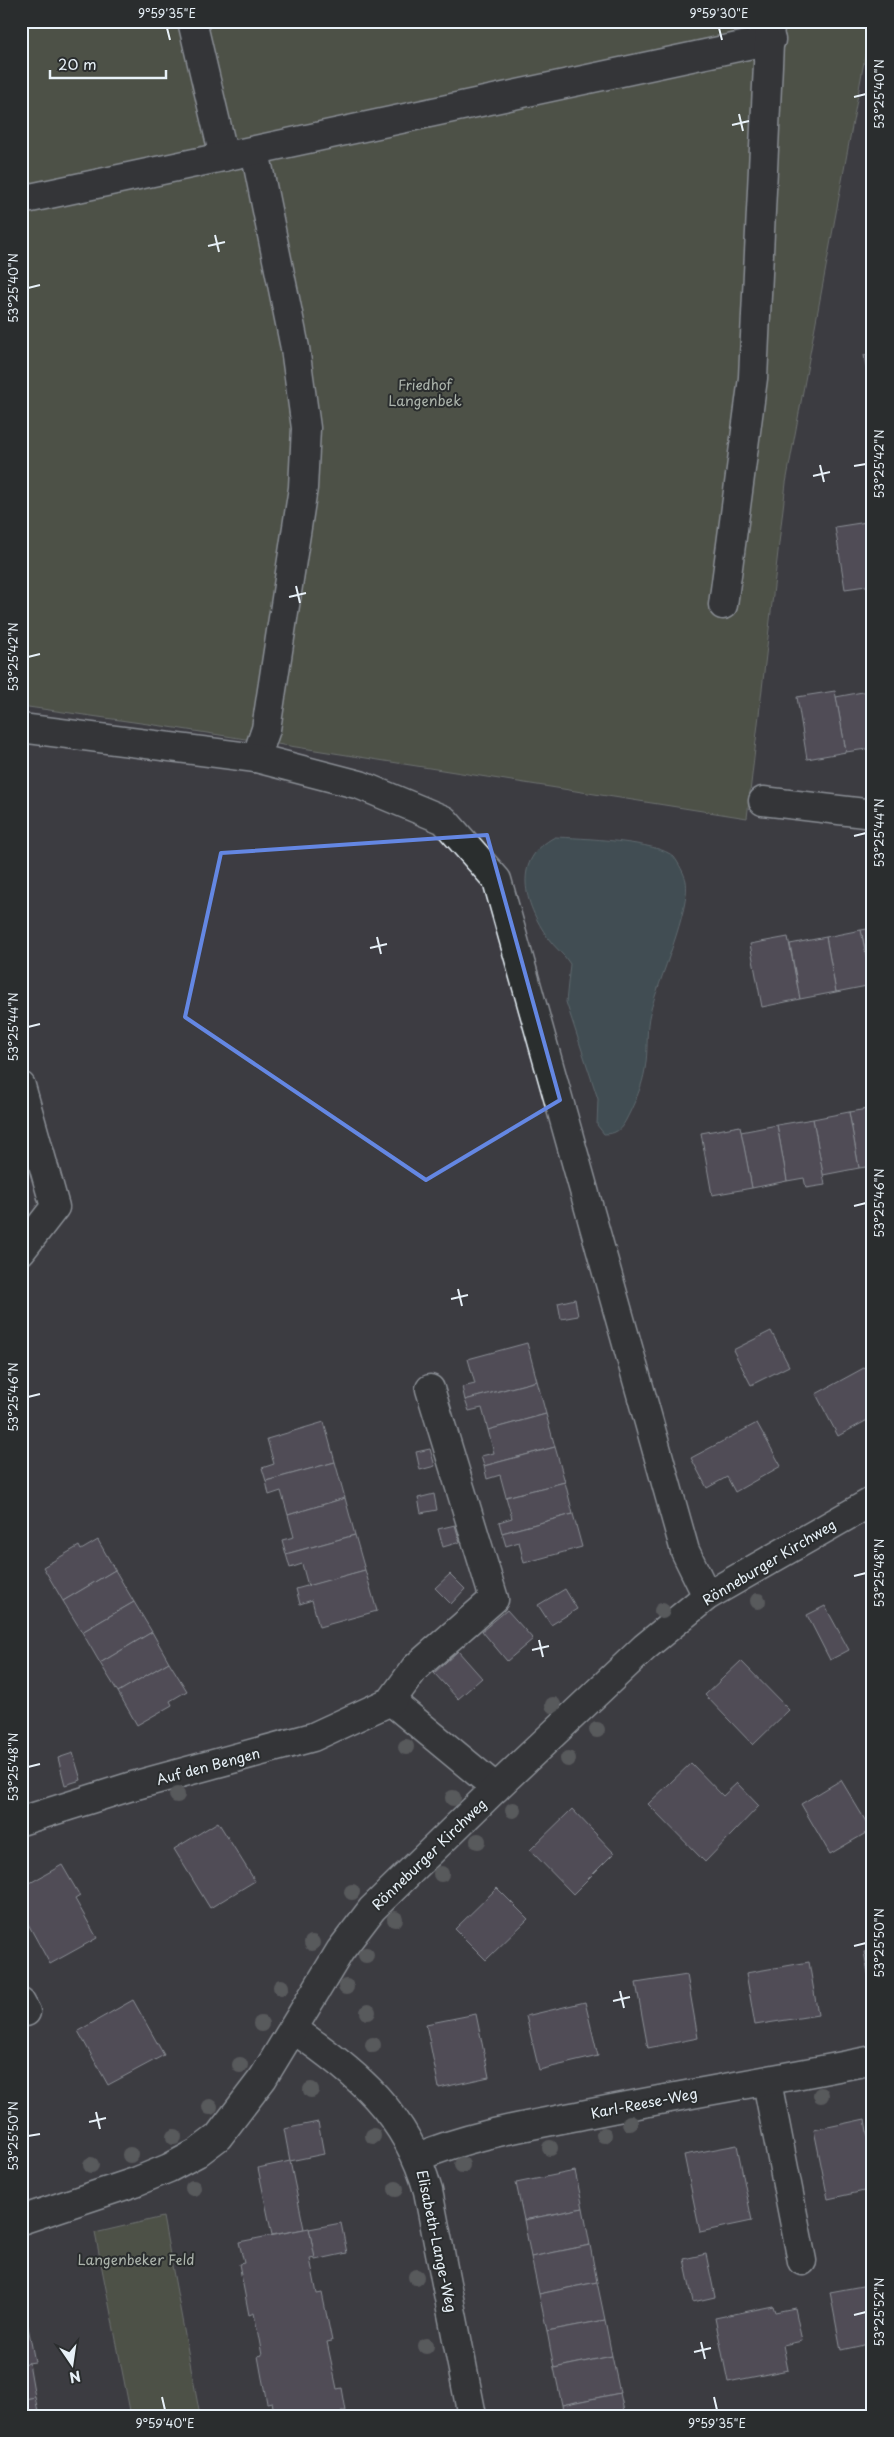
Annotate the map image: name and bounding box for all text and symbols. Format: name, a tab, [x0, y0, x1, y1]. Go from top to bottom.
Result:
text: 9°59'35"E	[138, 4, 196, 22]
text: 9°59'30"E	[689, 4, 749, 22]
scale bar	[50, 48, 166, 80]
text: 20 m	[58, 52, 97, 75]
text: 53°25'40"N	[870, 59, 888, 129]
text: 53°25'40"N	[4, 253, 22, 323]
park label: Friedhof Langenbek	[388, 374, 462, 411]
text: 53°25'42"N	[870, 429, 888, 499]
text: 53°25'42"N	[4, 622, 22, 692]
text: 53°25'44"N	[870, 798, 888, 868]
text: 53°25'44"N	[4, 992, 22, 1062]
text: 53°25'46"N	[870, 1168, 888, 1238]
text: 53°25'46"N	[4, 1362, 22, 1432]
street label: Rönneburger Kirchweg	[698, 1514, 840, 1610]
text: 53°25'48"N	[870, 1539, 888, 1607]
text: 53°25'48"N	[4, 1733, 22, 1801]
street label: Auf den Bengen	[154, 1742, 262, 1790]
street label: Rönneburger Kirchweg	[367, 1793, 491, 1915]
text: 53°25'50"N	[870, 1908, 888, 1978]
street label: Karl-Reese-Weg	[589, 2082, 699, 2124]
text: 53°25'50"N	[4, 2101, 22, 2171]
street label: Elisabeth-Lange-Weg	[412, 2168, 462, 2314]
park label: Langenbeker Feld	[78, 2249, 194, 2270]
text: 53°25'52"N	[870, 2277, 888, 2347]
north arrow	[48, 2340, 98, 2390]
text: N	[67, 2366, 83, 2389]
text: 9°59'40"E	[136, 2414, 194, 2432]
text: 9°59'35"E	[688, 2414, 746, 2432]

